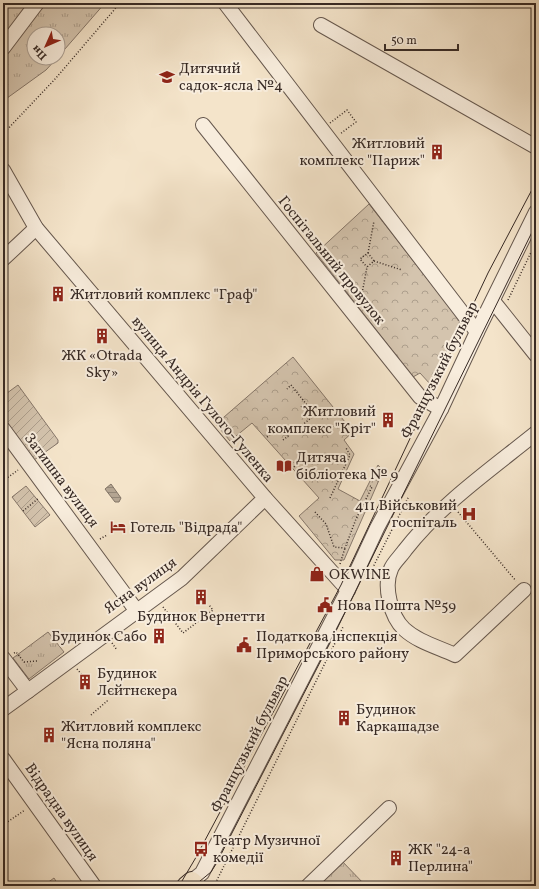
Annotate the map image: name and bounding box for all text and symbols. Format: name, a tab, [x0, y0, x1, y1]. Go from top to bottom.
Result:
north arrow	[26, 26, 66, 66]
scale bar	[385, 26, 458, 52]
text: 50 m	[391, 33, 417, 49]
text: Пн	[29, 41, 51, 63]
place label: Дитячий садок-ясла №4	[179, 59, 283, 97]
school or university icon: Дитячий садок-ясла №4	[158, 68, 176, 86]
place label: Житловий комплекс "Париж"	[300, 134, 425, 172]
building icon: Житловий комплекс "Париж"	[428, 143, 446, 161]
street label: Госпітальний провулок	[272, 192, 389, 330]
building icon: Житловий комплекс "Граф"	[49, 285, 67, 303]
place label: Житловий комплекс "Граф"	[70, 285, 257, 306]
street label: Французький бульвар	[397, 298, 484, 443]
street label: вулиця Андрія Гулого-Гуленка	[126, 312, 278, 488]
building icon: ЖК «Otrada Sky»	[93, 327, 111, 345]
place label: ЖК «Otrada Sky»	[61, 346, 143, 384]
place label: Житловий комплекс "Кріт"	[268, 402, 376, 440]
building icon: Житловий комплекс "Кріт"	[379, 411, 397, 429]
street label: Затишна вулиця	[18, 429, 103, 533]
place label: Дитяча бібліотека № 9	[296, 448, 399, 486]
library icon: Дитяча бібліотека № 9	[275, 457, 293, 475]
place label: 411 Військовий госпіталь	[355, 496, 457, 534]
hospital icon: 411 Військовий госпіталь	[460, 505, 478, 523]
hotel icon: Готель "Відрада"	[109, 518, 127, 536]
place label: Готель "Відрада"	[130, 518, 242, 539]
street label: Ясна вулиця	[100, 553, 182, 620]
shop icon: OKWINE	[308, 565, 326, 583]
place label: OKWINE	[329, 565, 391, 586]
building icon: Будинок Вернетти	[192, 588, 210, 606]
public building icon: Нова Пошта №59	[316, 596, 334, 614]
place label: Нова Пошта №59	[337, 596, 456, 617]
place label: Будинок Вернетти	[137, 607, 265, 628]
place label: Будинок Сабо	[51, 627, 147, 648]
building icon: Будинок Сабо	[150, 627, 168, 645]
place label: Податкова інспекція Приморського району	[256, 627, 409, 665]
public building icon: Податкова інспекція Приморського району	[235, 636, 253, 654]
place label: Будинок Лєйтнєкера	[97, 664, 177, 702]
street label: Французький бульвар	[207, 672, 294, 817]
building icon: Будинок Лєйтнєкера	[76, 673, 94, 691]
place label: Будинок Каркашадзе	[356, 700, 439, 738]
building icon: Будинок Каркашадзе	[335, 709, 353, 727]
place label: Житловий комплекс "Ясна поляна"	[61, 717, 202, 755]
building icon: Житловий комплекс "Ясна поляна"	[40, 726, 58, 744]
street label: Відрадна вулиця	[19, 759, 103, 866]
place label: Театр Музичної комедії	[213, 831, 321, 869]
bus stop icon: Театр Музичної комедії	[192, 840, 210, 858]
place label: ЖК "24-а Перлина"	[408, 840, 473, 878]
building icon: ЖК "24-а Перлина"	[387, 849, 405, 867]

